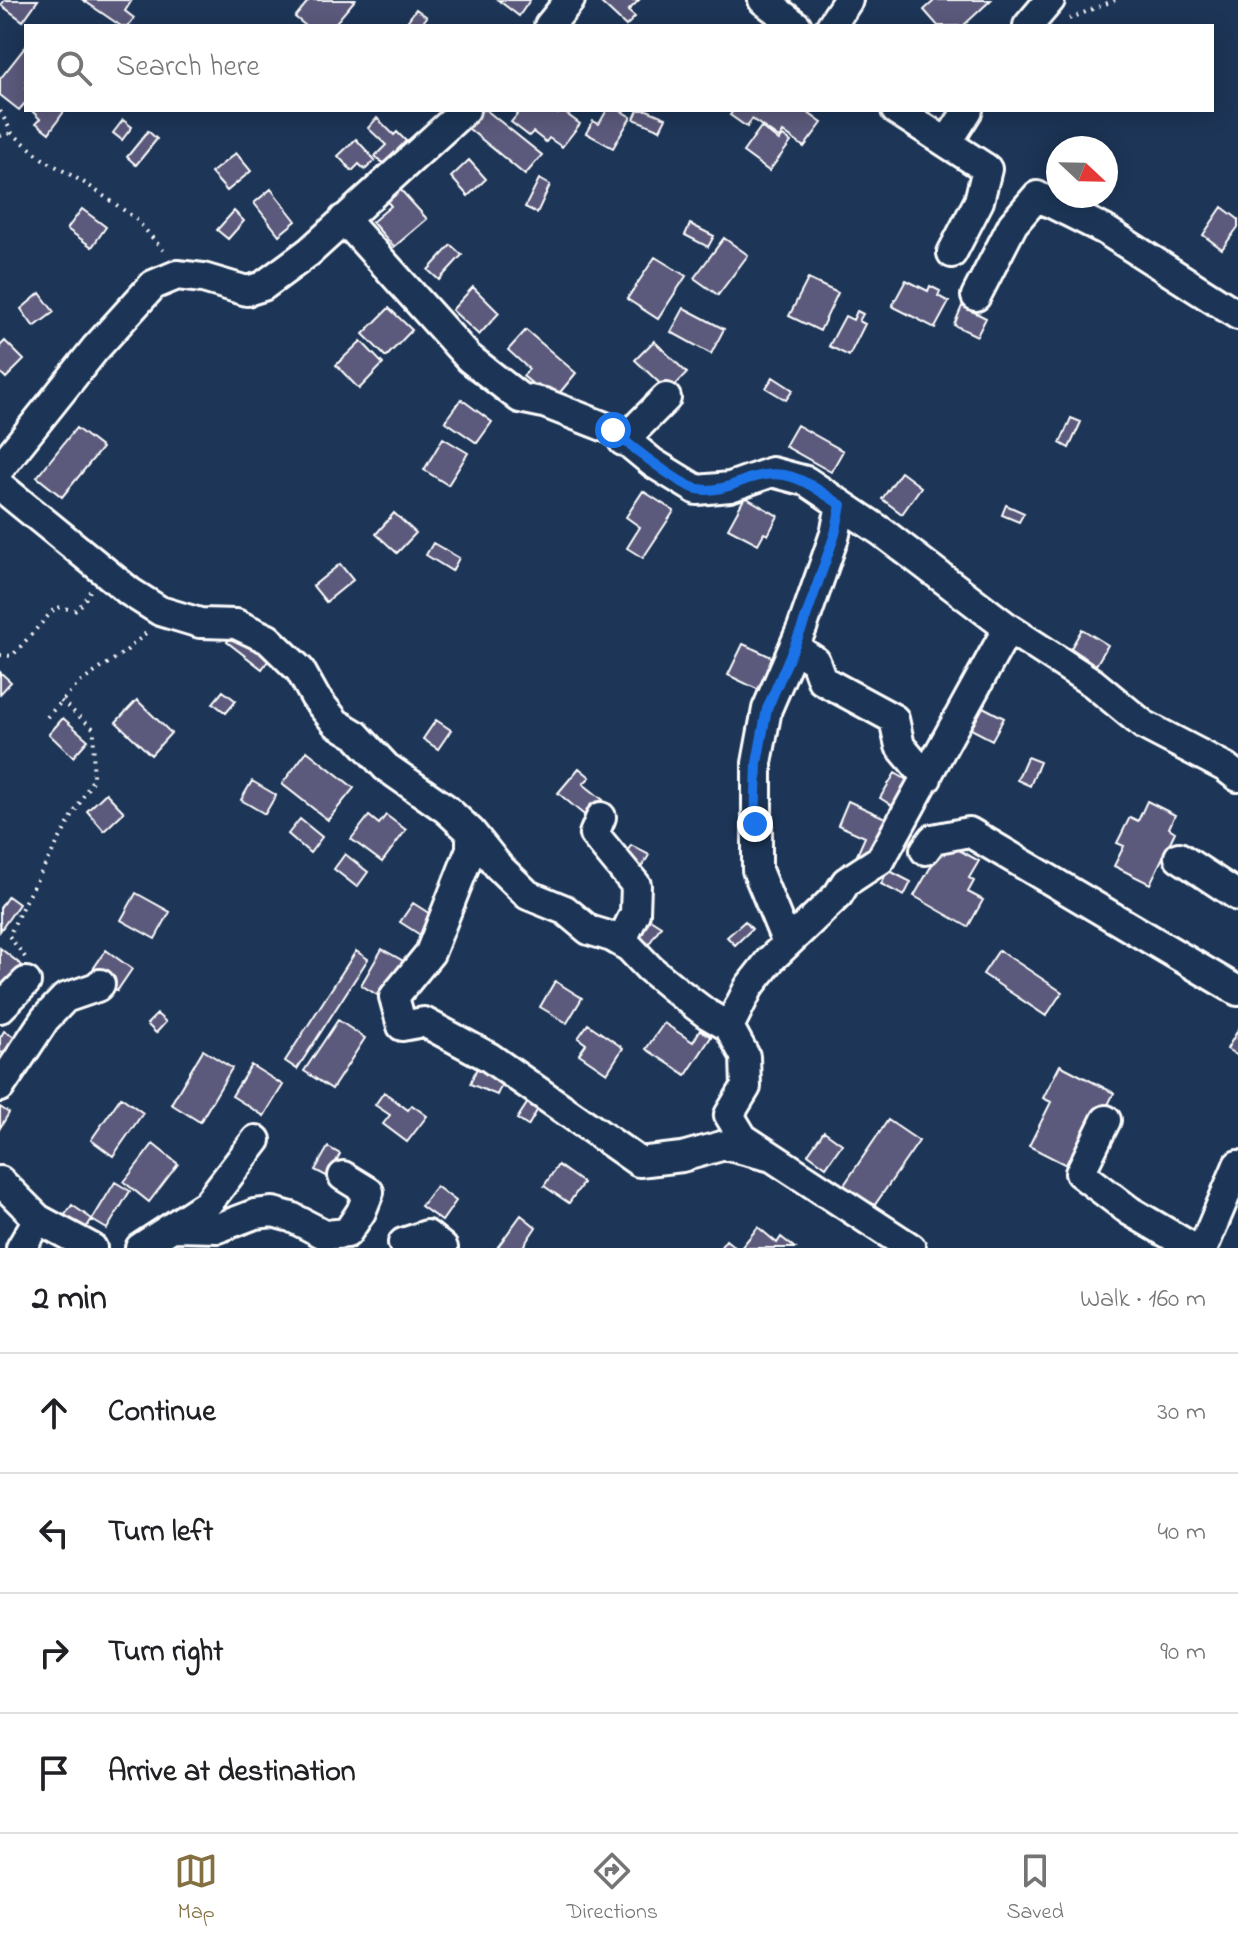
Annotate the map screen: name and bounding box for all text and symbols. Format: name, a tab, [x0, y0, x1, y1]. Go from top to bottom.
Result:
search box	[24, 24, 1214, 112]
icon: search	[52, 46, 96, 90]
text: Search here	[116, 46, 260, 90]
north arrow	[1046, 136, 1118, 208]
route start	[595, 412, 631, 448]
route end	[737, 806, 773, 842]
text: 2 min	[32, 1275, 107, 1325]
text: Walk · 160 m	[1080, 1281, 1206, 1319]
icon: ahead	[32, 1391, 76, 1435]
text: Continue	[108, 1391, 216, 1435]
text: 30 m	[1157, 1394, 1206, 1432]
icon: left	[32, 1511, 76, 1555]
text: Turn left	[108, 1511, 213, 1555]
text: 40 m	[1157, 1514, 1206, 1552]
icon: right	[32, 1631, 76, 1675]
text: Turn right	[108, 1631, 223, 1675]
text: 90 m	[1160, 1634, 1206, 1672]
icon: arrive	[32, 1751, 76, 1795]
text: Arrive at destination	[108, 1751, 356, 1795]
tab: Map	[174, 1849, 218, 1929]
tab: Directions	[567, 1849, 658, 1929]
tab: Saved	[1006, 1849, 1064, 1929]

